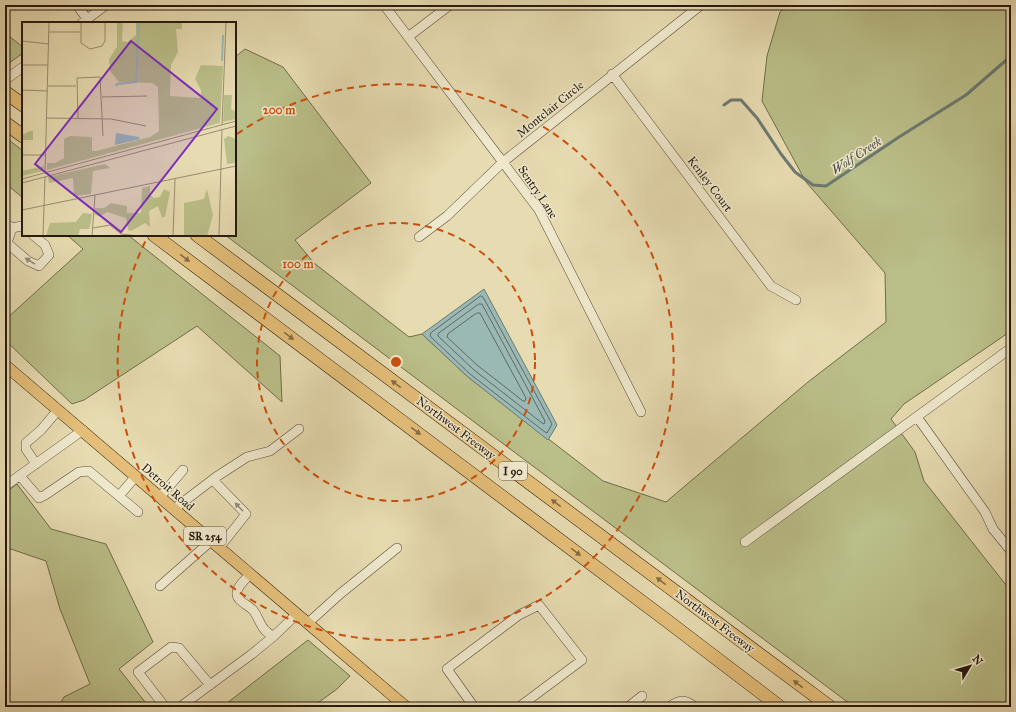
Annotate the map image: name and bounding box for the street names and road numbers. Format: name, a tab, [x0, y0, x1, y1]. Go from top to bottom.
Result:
street label: Montclair Circle	[514, 78, 586, 140]
street label: Kenley Court	[685, 154, 736, 215]
street label: Sentry Lane	[515, 163, 561, 221]
street label: Northwest Freeway	[414, 394, 499, 463]
street label: Detroit Road	[139, 460, 197, 514]
road number: I 90	[499, 462, 527, 480]
road number: SR 254	[184, 527, 226, 545]
street label: Northwest Freeway	[673, 587, 758, 656]

